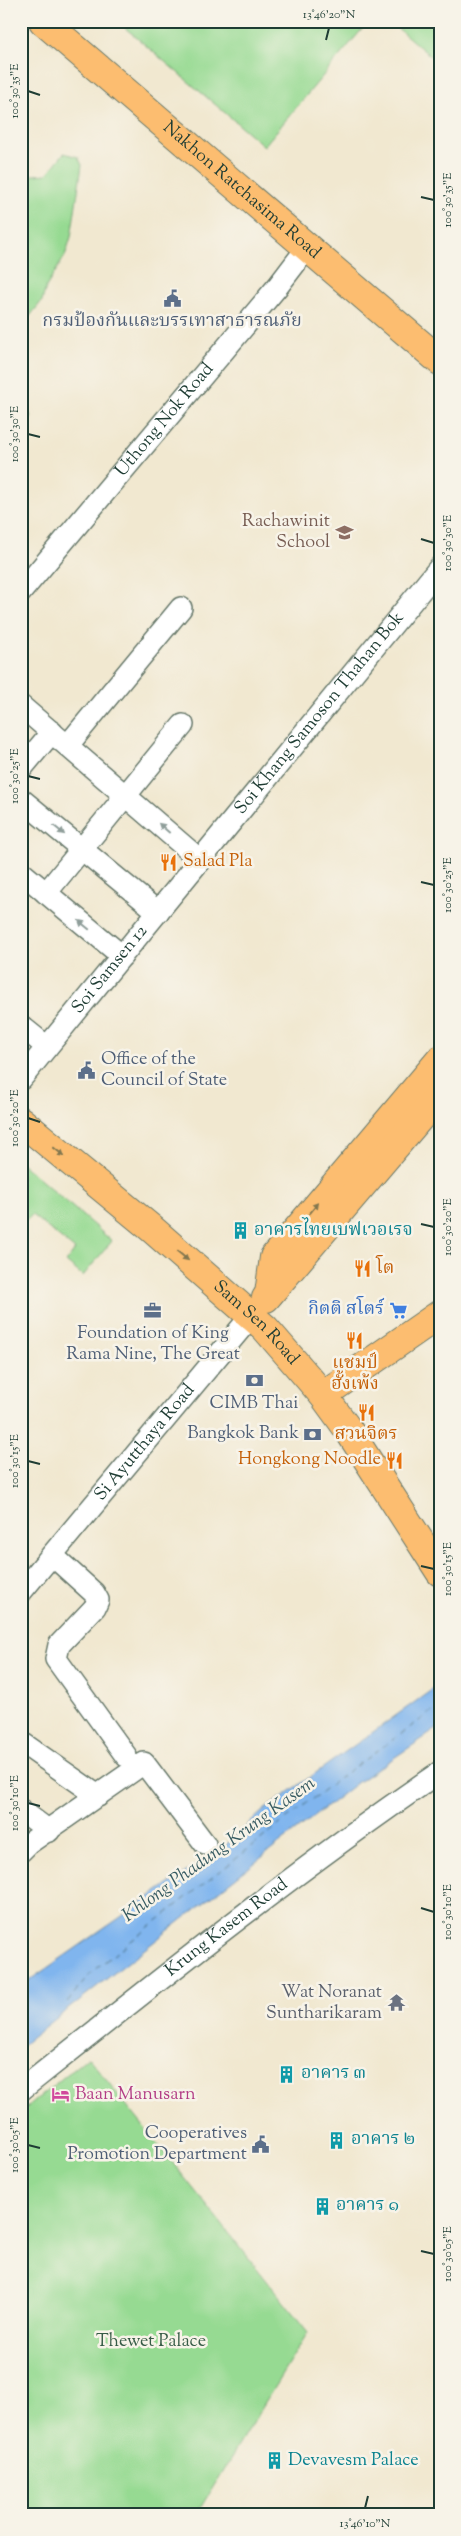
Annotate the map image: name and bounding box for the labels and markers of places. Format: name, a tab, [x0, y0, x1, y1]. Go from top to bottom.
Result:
public building icon: กรมป้องกันและบรรเทาสาธารณภัย	[162, 289, 182, 309]
place label: กรมป้องกันและบรรเทาสาธารณภัย	[42, 309, 302, 335]
place label: Rachawinit School	[242, 509, 330, 556]
school or university icon: Rachawinit School	[334, 522, 354, 542]
place label: Salad Pla	[183, 849, 253, 875]
restaurant icon: Salad Pla	[159, 852, 179, 872]
place label: Office of the Council of State	[101, 1047, 227, 1094]
public building icon: Office of the Council of State	[77, 1060, 97, 1080]
place label: อาคารไทยเบฟเวอเรจ	[254, 1217, 413, 1244]
building icon: อาคารไทยเบฟเวอเรจ	[230, 1221, 250, 1241]
place label: โต	[375, 1254, 394, 1282]
restaurant icon: โต	[352, 1259, 372, 1279]
place label: กิตติ สโตร์	[308, 1295, 385, 1323]
supermarket icon: กิตติ สโตร์	[388, 1300, 408, 1320]
office icon: Foundation of King Rama Nine, The Great	[143, 1301, 163, 1321]
place label: Foundation of King Rama Nine, The Great	[66, 1321, 240, 1368]
restaurant icon: แชมป์ ฮั้งเพ้ง	[345, 1331, 365, 1351]
place label: แชมป์ ฮั้งเพ้ง	[331, 1351, 379, 1398]
bank icon: CIMB Thai	[244, 1371, 264, 1391]
place label: CIMB Thai	[210, 1391, 298, 1417]
restaurant icon: สวนจิตร	[356, 1402, 376, 1422]
place label: Bangkok Bank	[187, 1421, 299, 1447]
place label: สวนจิตร	[335, 1422, 398, 1448]
bank icon: Bangkok Bank	[303, 1424, 323, 1444]
place label: Hongkong Noodle	[238, 1447, 381, 1473]
restaurant icon: Hongkong Noodle	[385, 1450, 405, 1470]
place label: Wat Noranat Suntharikaram	[266, 1980, 382, 2027]
temple icon: Wat Noranat Suntharikaram	[386, 1993, 406, 2013]
place label: อาคาร ๓	[301, 2061, 366, 2087]
building icon: อาคาร ๓	[277, 2064, 297, 2084]
place label: Baan Manusarn	[75, 2082, 196, 2108]
hotel icon: Baan Manusarn	[51, 2085, 71, 2105]
place label: Cooperatives Promotion Department	[67, 2121, 247, 2168]
place label: อาคาร ๒	[351, 2127, 415, 2153]
building icon: อาคาร ๒	[327, 2130, 347, 2150]
public building icon: Cooperatives Promotion Department	[251, 2134, 271, 2154]
place label: อาคาร ๑	[336, 2193, 399, 2219]
building icon: อาคาร ๑	[312, 2196, 332, 2216]
place label: Devavesm Palace	[288, 2448, 419, 2474]
building icon: Devavesm Palace	[264, 2451, 284, 2471]

